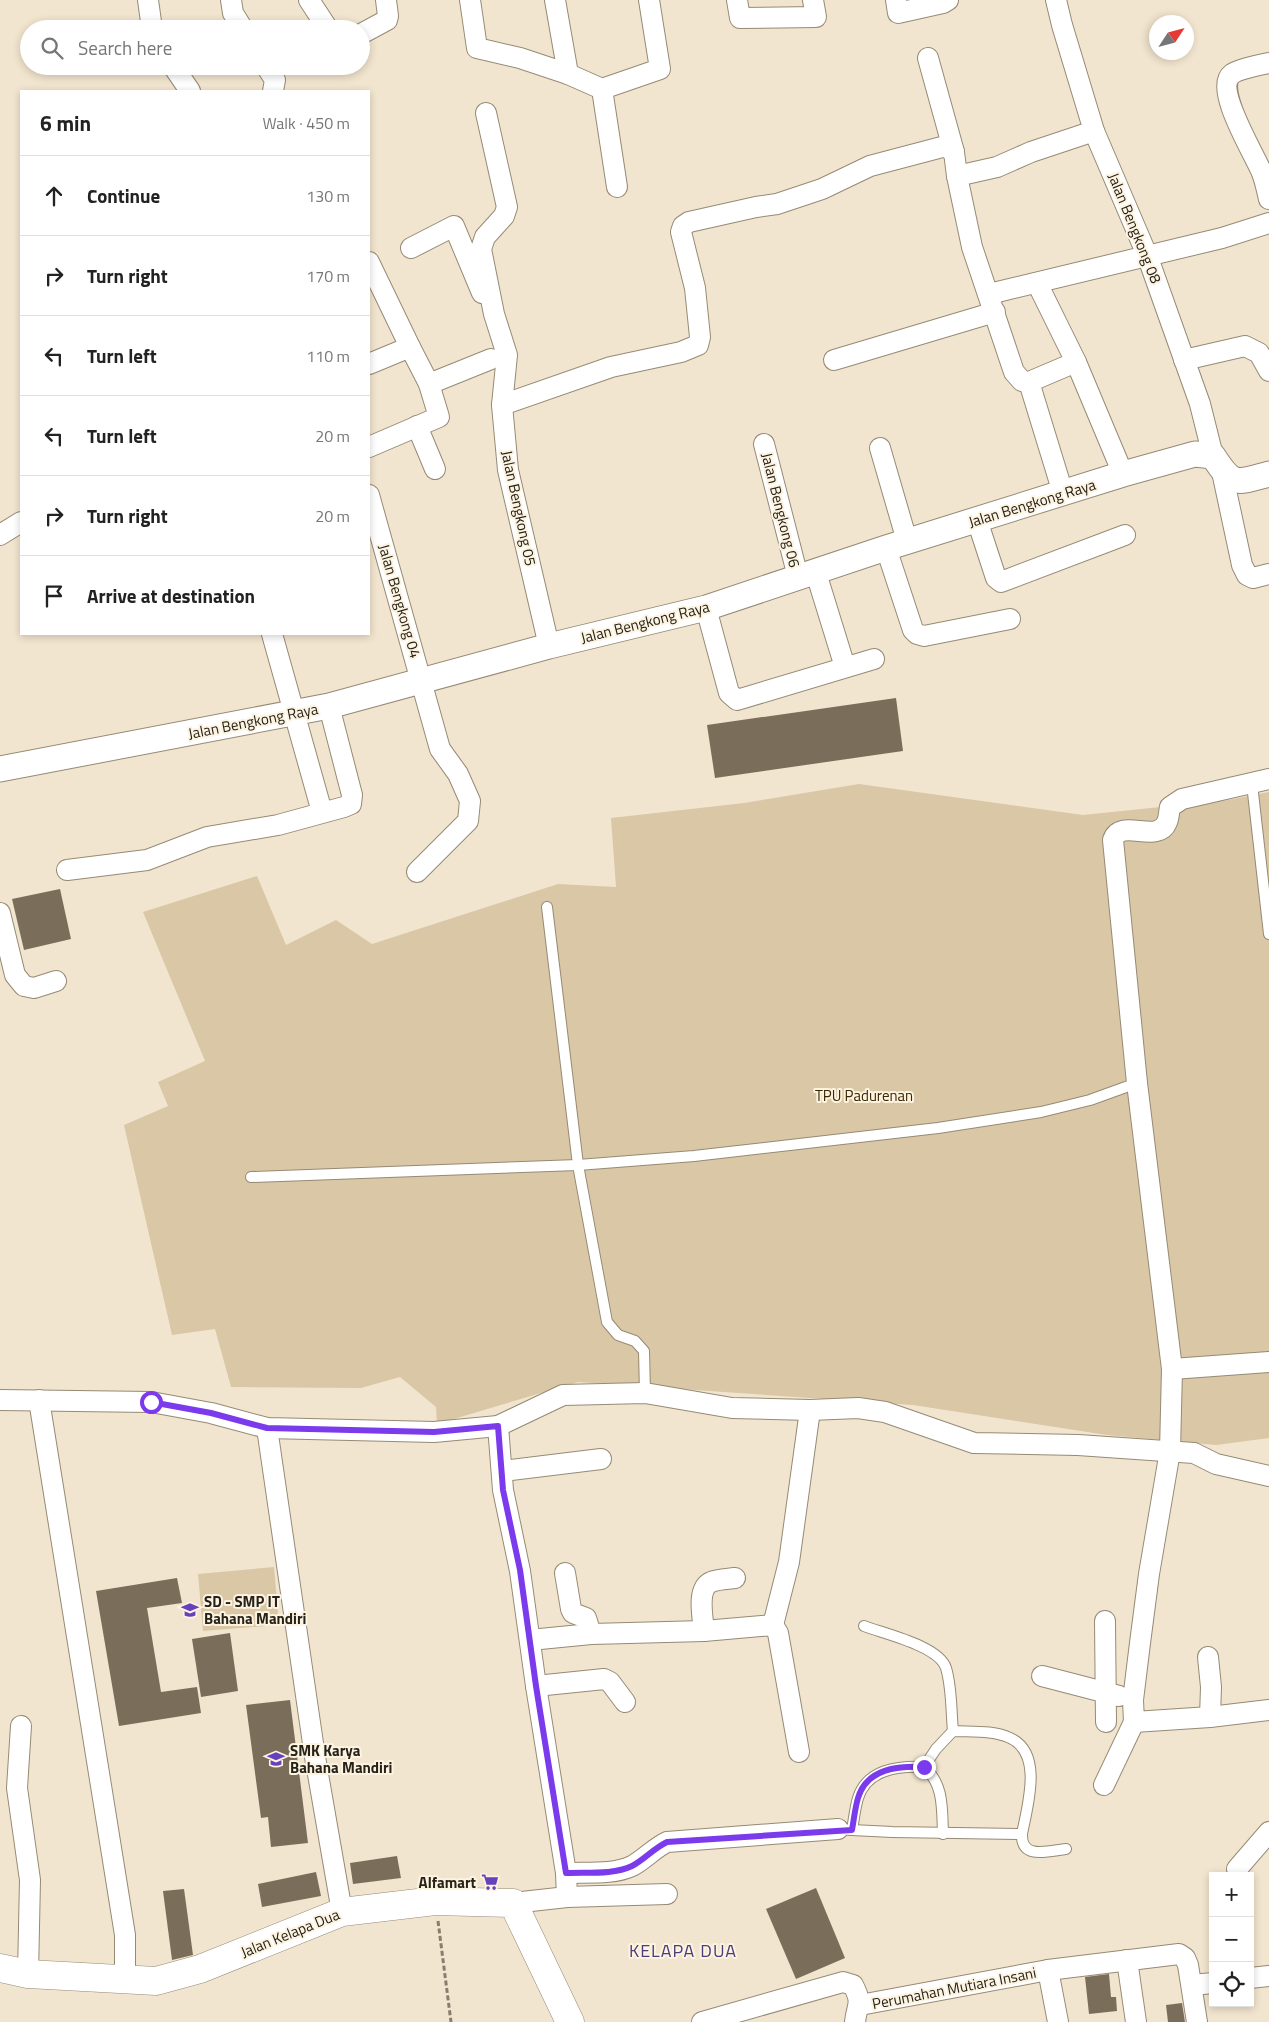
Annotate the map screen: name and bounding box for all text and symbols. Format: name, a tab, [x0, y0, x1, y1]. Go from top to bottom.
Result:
north arrow	[1149, 15, 1194, 60]
search box	[20, 20, 370, 75]
text: Search here	[78, 33, 172, 62]
icon: search	[38, 34, 66, 62]
text: 6 min	[40, 107, 91, 139]
text: Walk · 450 m	[262, 111, 350, 135]
street label: Jalan Bengkong 08	[1102, 169, 1168, 287]
text: Continue	[87, 181, 160, 210]
icon: ahead	[40, 182, 68, 210]
text: 130 m	[306, 184, 350, 208]
text: Turn right	[87, 261, 168, 290]
icon: right	[40, 262, 68, 290]
text: 170 m	[306, 264, 350, 288]
text: Turn left	[87, 341, 157, 370]
icon: left	[40, 342, 68, 370]
text: 110 m	[306, 344, 350, 368]
text: Turn left	[87, 421, 157, 450]
icon: left	[40, 422, 68, 450]
text: 20 m	[315, 424, 350, 448]
street label: Jalan Bengkong 05	[496, 448, 542, 568]
street label: Jalan Bengkong 06	[756, 450, 806, 570]
street label: Jalan Bengkong Raya	[965, 473, 1099, 533]
text: Turn right	[87, 501, 168, 530]
icon: right	[40, 502, 68, 530]
text: 20 m	[315, 504, 350, 528]
street label: Jalan Bengkong 04	[373, 541, 427, 661]
text: Arrive at destination	[87, 581, 255, 610]
icon: arrive	[40, 582, 68, 610]
street label: Jalan Bengkong Raya	[578, 595, 712, 649]
street label: Jalan Bengkong Raya	[186, 697, 320, 745]
park label: TPU Padurenan	[815, 1084, 913, 1107]
route start	[140, 1391, 163, 1414]
place label: SD - SMP IT Bahana Mandiri	[204, 1590, 306, 1630]
school or university icon: SD - SMP IT Bahana Mandiri	[180, 1600, 200, 1620]
place label: SMK Karya Bahana Mandiri	[290, 1739, 392, 1779]
school or university icon: SMK Karya Bahana Mandiri	[266, 1749, 286, 1769]
route end	[913, 1756, 936, 1779]
place label: Alfamart	[419, 1871, 477, 1894]
supermarket icon: Alfamart	[480, 1872, 500, 1892]
map controls	[1209, 1872, 1254, 2007]
button: +	[1209, 1872, 1254, 1917]
street label: Jalan Kelapa Dua	[237, 1903, 343, 1963]
button: −	[1209, 1917, 1254, 1962]
district label: KELAPA DUA	[629, 1937, 737, 1964]
street label: Perumahan Mutiara Insani	[870, 1961, 1038, 2015]
button: locate	[1209, 1962, 1254, 2007]

